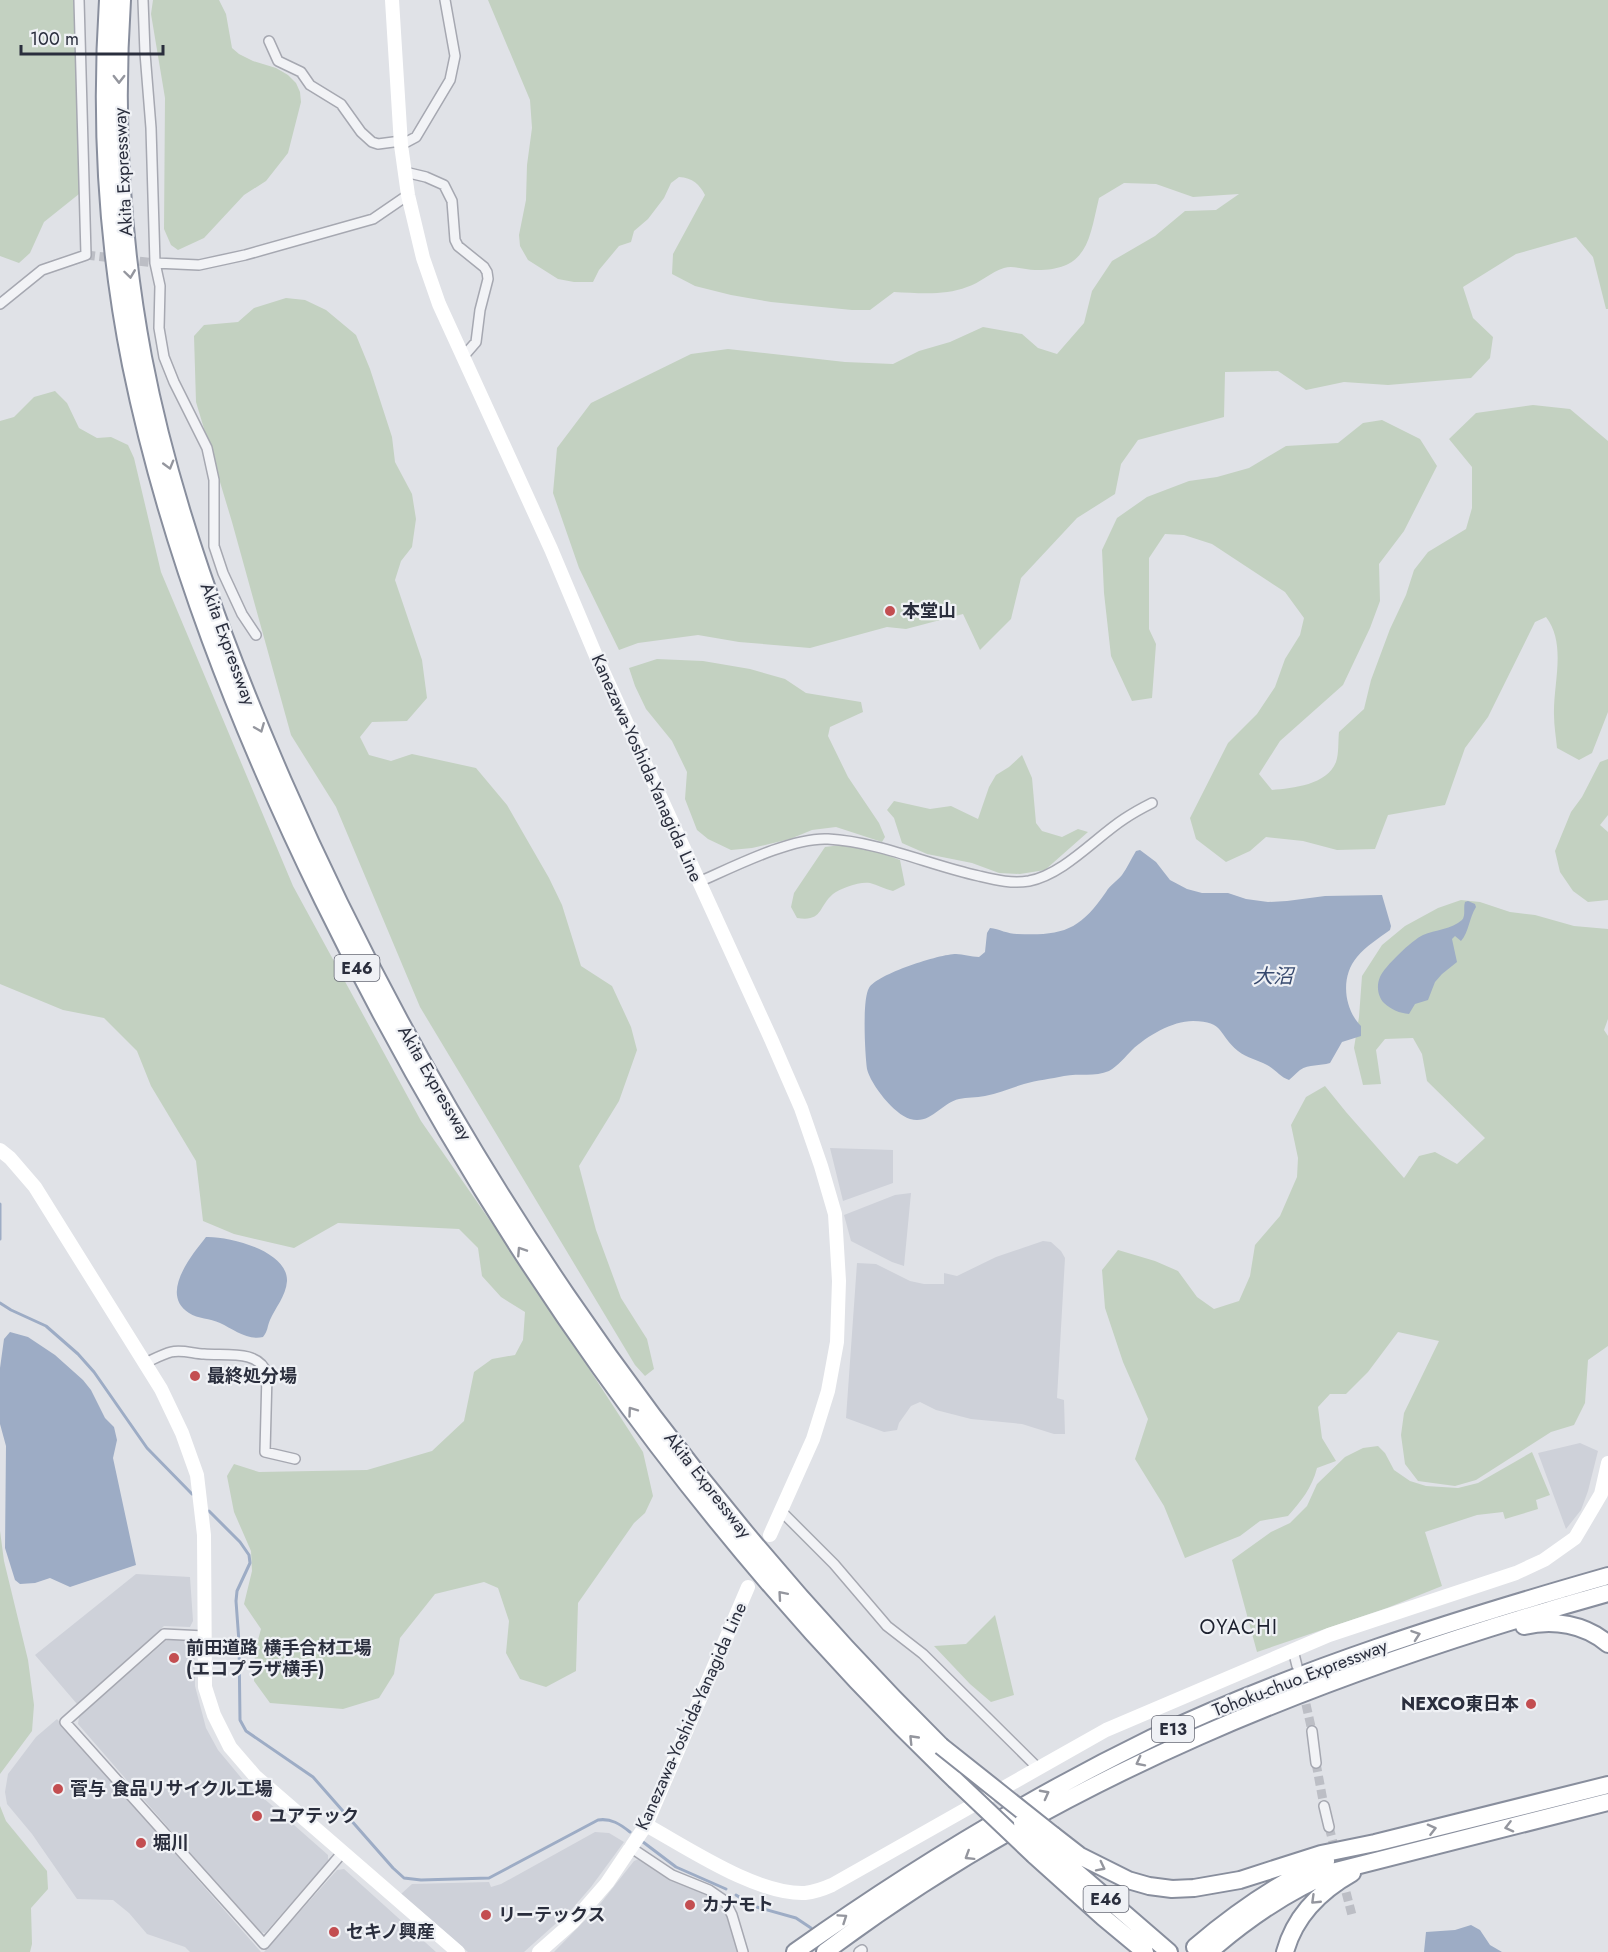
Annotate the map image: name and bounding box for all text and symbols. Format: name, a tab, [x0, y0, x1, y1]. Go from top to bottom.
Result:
scale bar	[21, 18, 164, 56]
text: 100 m	[30, 26, 79, 52]
one-way arrow	[112, 75, 125, 84]
street label: Akita Expressway	[107, 107, 139, 237]
one-way arrow	[123, 269, 135, 278]
one-way arrow	[162, 459, 174, 470]
street label: Akita Expressway	[194, 579, 262, 709]
place label: 本堂山	[902, 598, 956, 624]
marker: 本堂山	[883, 604, 897, 618]
street label: Kanezawa-Yoshida-Yanagida Line	[585, 650, 709, 886]
one-way arrow	[253, 722, 265, 733]
road number: E46	[334, 955, 380, 981]
water label: 大沼	[1253, 962, 1296, 991]
street label: Akita Expressway	[392, 1021, 479, 1145]
one-way arrow	[517, 1247, 529, 1257]
place label: 最終処分場	[207, 1363, 297, 1389]
marker: 最終処分場	[188, 1369, 202, 1383]
one-way arrow	[629, 1407, 640, 1418]
street label: Akita Expressway	[658, 1426, 758, 1544]
one-way arrow	[778, 1591, 789, 1602]
street label: Kanezawa-Yoshida-Yanagida Line	[629, 1598, 753, 1834]
district label: OYACHI	[1200, 1613, 1278, 1642]
one-way arrow	[1410, 1629, 1421, 1642]
street label: Tohoku-chuo Expressway	[1209, 1633, 1391, 1723]
place label: 前田道路 横手合材工場 (エコプラザ横手)	[186, 1635, 371, 1682]
marker: 前田道路 横手合材工場 (エコプラザ横手)	[167, 1651, 181, 1665]
place label: NEXCO東日本	[1401, 1691, 1519, 1717]
marker: NEXCO東日本	[1524, 1697, 1538, 1711]
road number: E13	[1152, 1716, 1194, 1742]
one-way arrow	[910, 1735, 920, 1746]
one-way arrow	[1135, 1755, 1146, 1767]
place label: 菅与 食品リサイクル工場	[70, 1776, 273, 1802]
marker: 菅与 食品リサイクル工場	[51, 1782, 65, 1796]
one-way arrow	[1038, 1790, 1049, 1801]
place label: ユアテック	[269, 1803, 359, 1829]
marker: ユアテック	[250, 1809, 264, 1823]
one-way arrow	[1504, 1819, 1514, 1832]
one-way arrow	[1427, 1823, 1437, 1836]
place label: 堀川	[153, 1830, 189, 1856]
marker: 堀川	[134, 1836, 148, 1850]
one-way arrow	[965, 1848, 975, 1860]
one-way arrow	[1095, 1860, 1106, 1872]
road number: E46	[1084, 1886, 1128, 1912]
place label: カナモト	[702, 1892, 774, 1918]
one-way arrow	[1312, 1892, 1323, 1903]
marker: カナモト	[683, 1898, 697, 1912]
place label: リーテックス	[498, 1902, 605, 1928]
marker: リーテックス	[479, 1908, 493, 1922]
one-way arrow	[836, 1914, 847, 1925]
place label: セキノ興産	[346, 1919, 435, 1945]
marker: セキノ興産	[327, 1925, 341, 1939]

